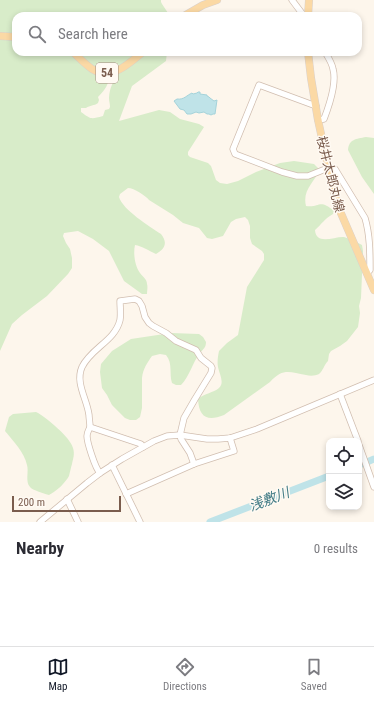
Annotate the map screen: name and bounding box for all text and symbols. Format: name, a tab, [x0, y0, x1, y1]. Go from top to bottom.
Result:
search box	[12, 12, 362, 56]
icon: search	[26, 23, 48, 45]
text: Search here	[58, 25, 128, 43]
road number: 54	[96, 63, 118, 83]
street label: 桜井太郎丸線	[314, 134, 347, 214]
map controls	[326, 438, 362, 510]
button: locate	[326, 438, 362, 474]
button: layers	[326, 474, 362, 510]
water label: 浅敷川	[247, 483, 293, 514]
scale bar	[12, 494, 121, 513]
text: 200 m	[18, 496, 45, 509]
text: Nearby	[16, 538, 64, 558]
text: 0 results	[314, 541, 358, 556]
tab: Map	[47, 656, 69, 693]
tab: Directions	[163, 656, 207, 693]
tab: Saved	[301, 656, 327, 693]

